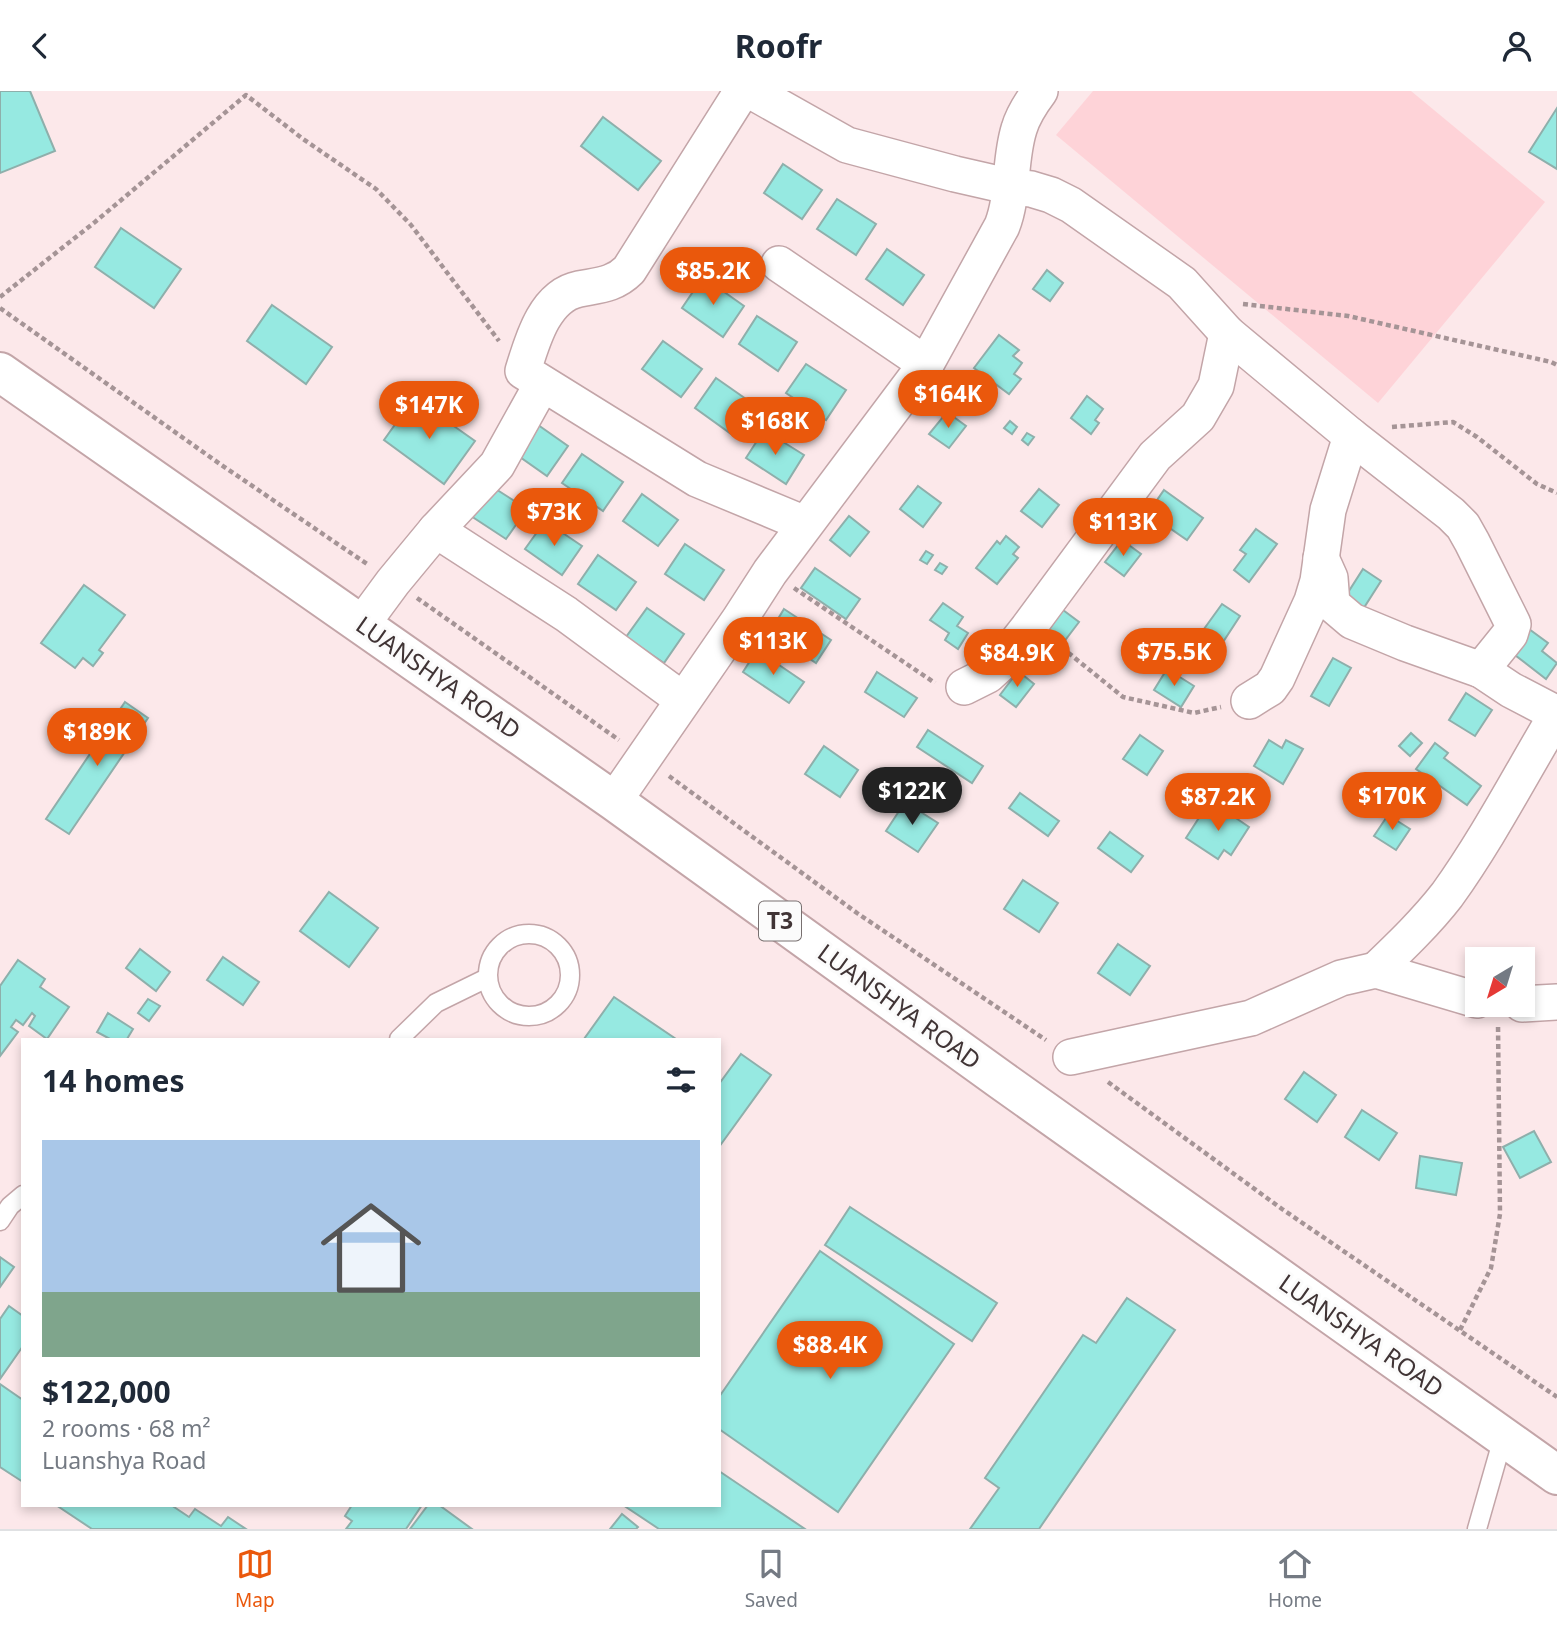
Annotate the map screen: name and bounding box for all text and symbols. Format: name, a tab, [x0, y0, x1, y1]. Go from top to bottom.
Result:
text: Roofr	[735, 24, 822, 67]
icon: back	[21, 27, 59, 65]
icon: person	[1498, 27, 1536, 65]
pin: $85.2K	[656, 247, 770, 307]
text: $85.2K	[676, 254, 750, 286]
pin: $164K	[899, 371, 997, 430]
text: $164K	[914, 377, 982, 409]
pin: $147K	[380, 381, 478, 441]
text: $147K	[395, 388, 463, 420]
pin: $168K	[726, 397, 824, 457]
text: $168K	[741, 404, 809, 436]
pin: $73K	[513, 489, 595, 548]
text: $73K	[527, 495, 581, 527]
pin: $113K	[1074, 498, 1172, 558]
text: $113K	[1089, 505, 1157, 537]
street label: LUANSHYA ROAD	[350, 608, 528, 746]
pin: $113K	[724, 617, 822, 677]
text: $113K	[739, 624, 807, 656]
pin: $84.9K	[960, 629, 1074, 689]
pin: $75.5K	[1117, 629, 1231, 688]
text: $75.5K	[1137, 635, 1211, 667]
text: $84.9K	[980, 636, 1054, 668]
pin: $189K	[48, 709, 146, 768]
text: $189K	[63, 715, 131, 747]
pin: $122K	[863, 767, 961, 827]
pin: $87.2K	[1161, 773, 1275, 833]
pin: $170K	[1343, 773, 1441, 832]
text: $122K	[878, 774, 946, 806]
text: $170K	[1358, 779, 1426, 811]
text: $87.2K	[1181, 780, 1255, 812]
road number: T3	[759, 901, 801, 941]
street label: LUANSHYA ROAD	[812, 935, 988, 1076]
north arrow	[1465, 947, 1535, 1017]
map controls	[1465, 947, 1535, 1017]
text: 14 homes	[42, 1060, 185, 1101]
icon: filters	[662, 1061, 700, 1099]
icon: home	[308, 1185, 434, 1311]
street label: LUANSHYA ROAD	[1273, 1266, 1451, 1404]
pin: $88.4K	[773, 1321, 887, 1381]
text: $88.4K	[793, 1328, 867, 1360]
text: $122,000	[42, 1371, 171, 1412]
text: 2 rooms · 68 m²	[42, 1412, 211, 1444]
text: Luanshya Road	[42, 1444, 207, 1476]
tab: Map	[235, 1545, 275, 1613]
tab: Saved	[745, 1545, 798, 1613]
tab: Home	[1268, 1545, 1322, 1613]

